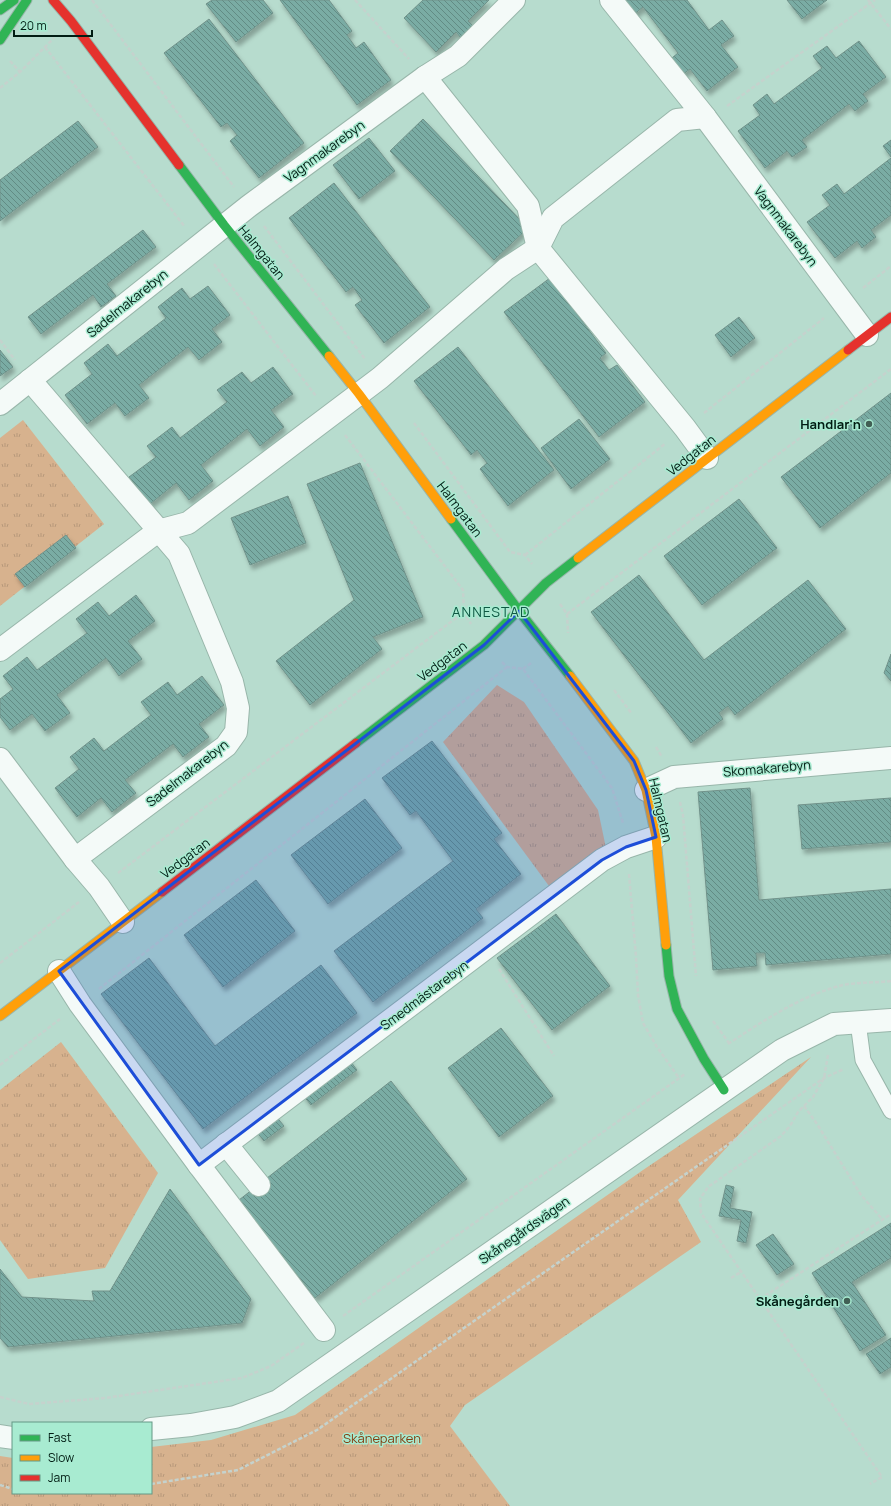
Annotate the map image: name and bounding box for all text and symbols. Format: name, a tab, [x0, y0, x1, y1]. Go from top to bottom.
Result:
scale bar	[14, 12, 92, 38]
text: 20 m	[20, 17, 47, 34]
street label: Vagnmakarebyn	[280, 116, 368, 186]
street label: Vagnmakarebyn	[750, 182, 822, 270]
street label: Halmgatan	[234, 221, 290, 283]
street label: Sadelmakarebyn	[83, 265, 171, 341]
place label: Handlar'n	[800, 415, 861, 433]
marker: Handlar'n	[864, 419, 874, 429]
street label: Vedgatan	[663, 430, 719, 480]
street label: Halmgatan	[433, 478, 487, 540]
district label: ANNESTAD	[452, 602, 530, 621]
street label: Vedgatan	[414, 637, 470, 685]
street label: Sadelmakarebyn	[142, 735, 232, 811]
street label: Skomakarebyn	[722, 755, 812, 781]
street label: Halmgatan	[645, 776, 677, 844]
street label: Vedgatan	[157, 834, 213, 882]
street label: Smedmästarebyn	[376, 956, 472, 1034]
street label: Skånegårdsvägen	[475, 1192, 573, 1268]
place label: Skånegården	[756, 1292, 839, 1310]
marker: Skånegården	[842, 1296, 852, 1306]
legend	[12, 1422, 152, 1494]
text: Fast	[48, 1429, 72, 1446]
park label: Skåneparken	[343, 1429, 421, 1447]
text: Slow	[48, 1449, 74, 1466]
text: Jam	[48, 1469, 70, 1486]

